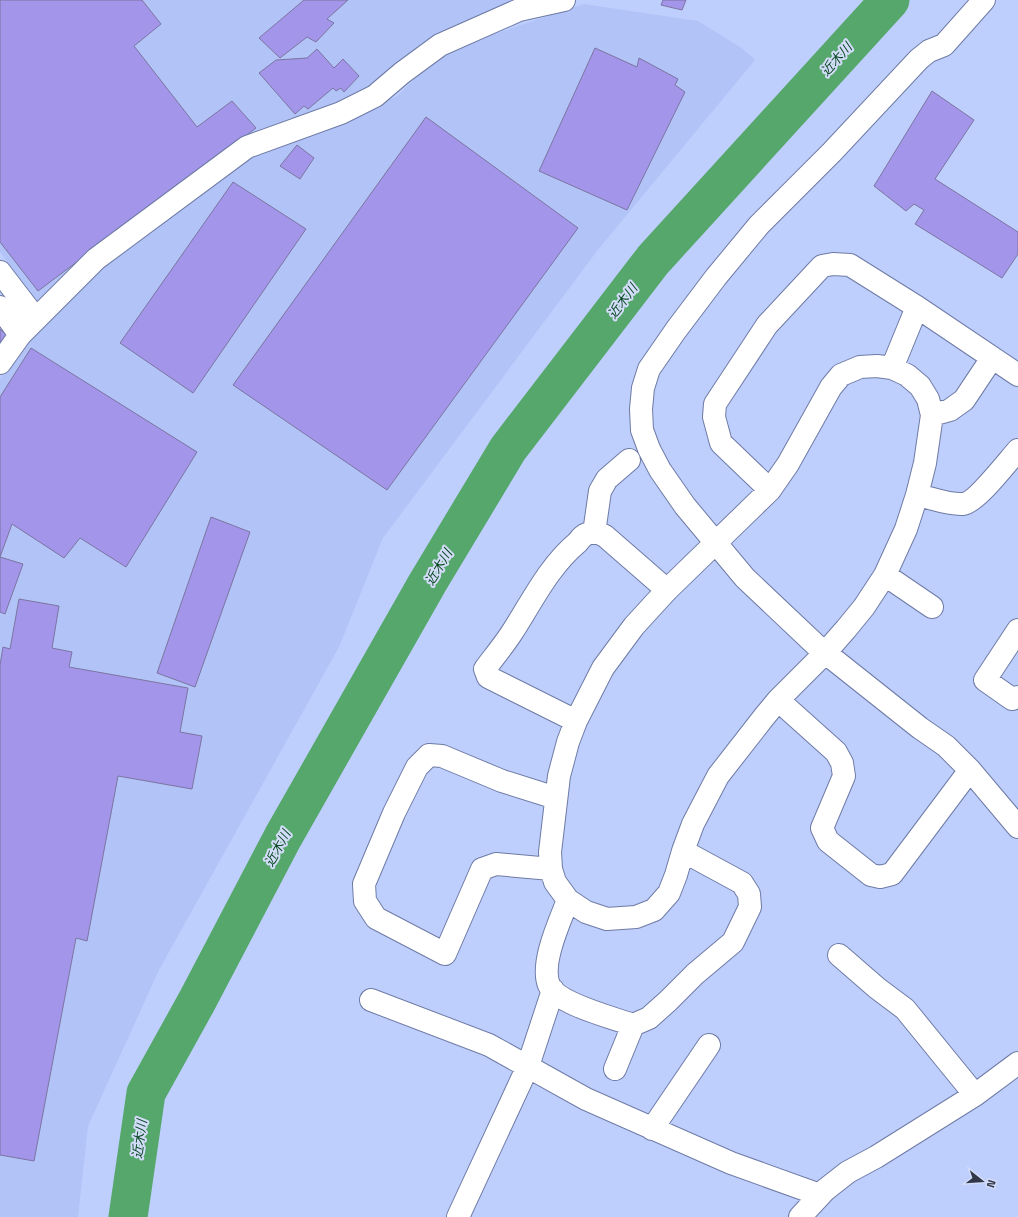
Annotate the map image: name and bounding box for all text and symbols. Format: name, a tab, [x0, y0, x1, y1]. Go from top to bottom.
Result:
water label: 近木川	[816, 36, 858, 80]
water label: 近木川	[602, 278, 643, 323]
water label: 近木川	[419, 543, 458, 589]
water label: 近木川	[259, 824, 296, 870]
water label: 近木川	[126, 1116, 152, 1160]
north arrow	[962, 1161, 1002, 1201]
text: N	[983, 1178, 1000, 1190]

